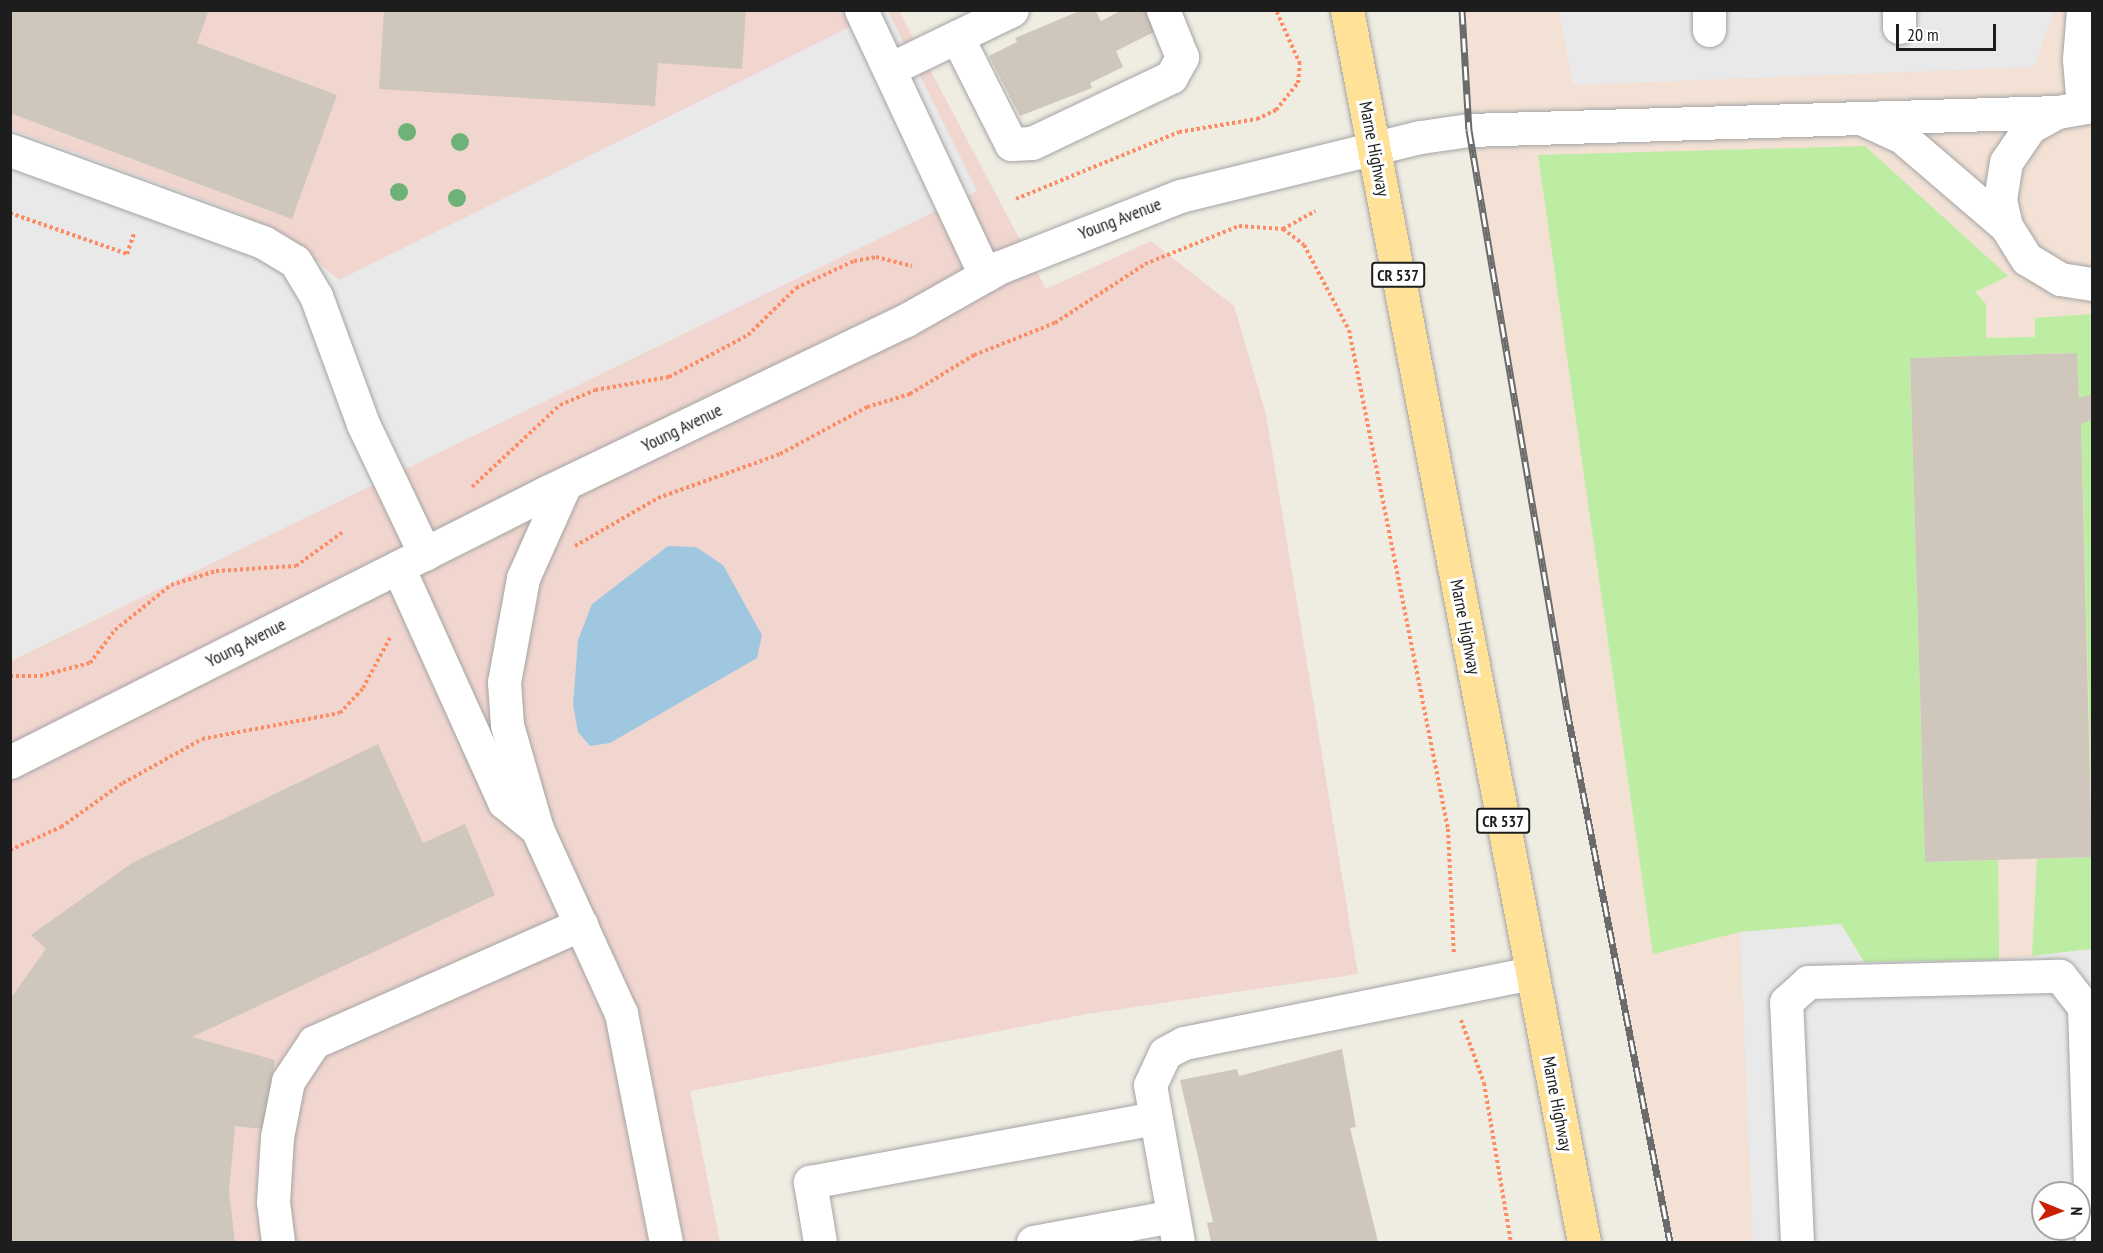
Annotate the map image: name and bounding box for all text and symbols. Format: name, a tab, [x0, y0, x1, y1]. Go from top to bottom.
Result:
scale bar	[1899, 12, 2000, 50]
text: 20 m	[1907, 23, 1939, 46]
street label: Marne Highway	[1354, 100, 1394, 198]
street label: Young Avenue	[1075, 193, 1165, 245]
road number: CR 537	[1371, 262, 1425, 288]
street label: Young Avenue	[638, 399, 726, 457]
street label: Marne Highway	[1445, 578, 1485, 676]
street label: Young Avenue	[202, 614, 290, 672]
road number: CR 537	[1476, 808, 1530, 834]
street label: Marne Highway	[1537, 1055, 1577, 1153]
north arrow	[2031, 1181, 2091, 1241]
text: N	[2067, 1207, 2087, 1216]

